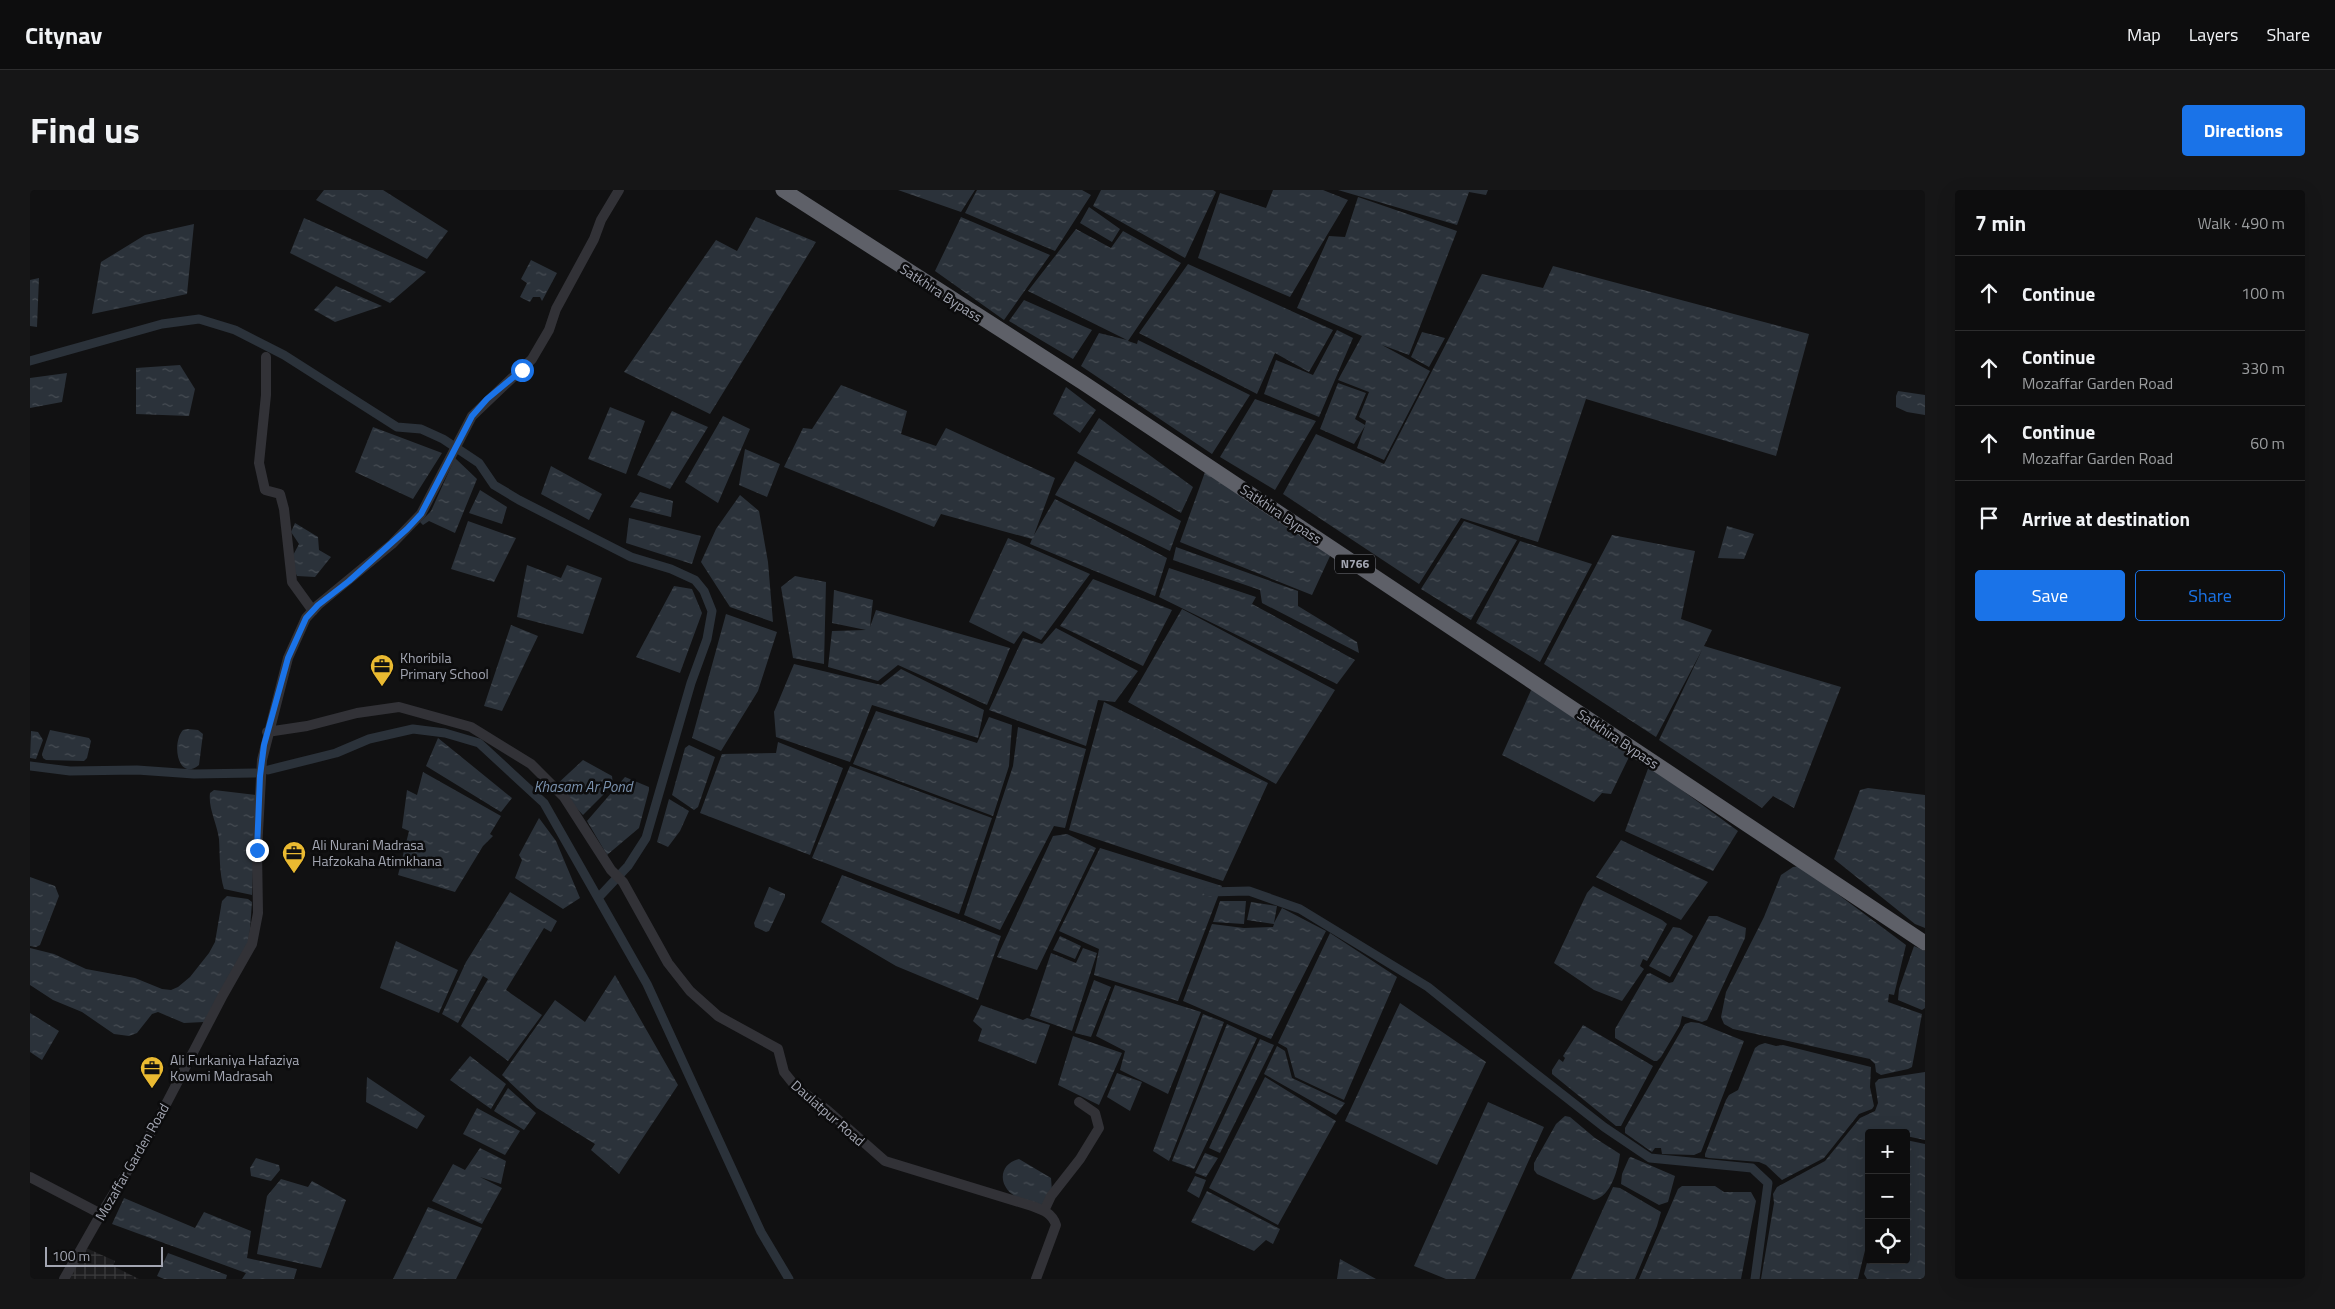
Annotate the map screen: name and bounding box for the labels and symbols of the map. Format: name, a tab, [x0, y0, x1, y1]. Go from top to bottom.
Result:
street label: Satkhira Bypass	[896, 258, 987, 327]
route start	[511, 359, 534, 382]
street label: Satkhira Bypass	[1236, 478, 1326, 549]
road number: N766	[1335, 554, 1375, 574]
place label: Khoribila Primary School	[400, 647, 489, 684]
office icon: Khoribila Primary School	[369, 653, 395, 687]
street label: Satkhira Bypass	[1573, 703, 1663, 774]
water label: Khasam Ar Pond	[534, 775, 634, 798]
place label: Ali Nurani Madrasa Hafzokaha Atimkhana	[312, 834, 442, 871]
route end	[246, 839, 269, 862]
office icon: Ali Nurani Madrasa Hafzokaha Atimkhana	[281, 840, 307, 874]
place label: Ali Furkaniya Hafaziya Kowmi Madrasah	[170, 1049, 299, 1086]
office icon: Ali Furkaniya Hafaziya Kowmi Madrasah	[139, 1055, 165, 1089]
street label: Daulatpur Road	[787, 1075, 870, 1151]
street label: Mozaffar Garden Road	[89, 1099, 174, 1224]
scale bar	[45, 1244, 162, 1267]

